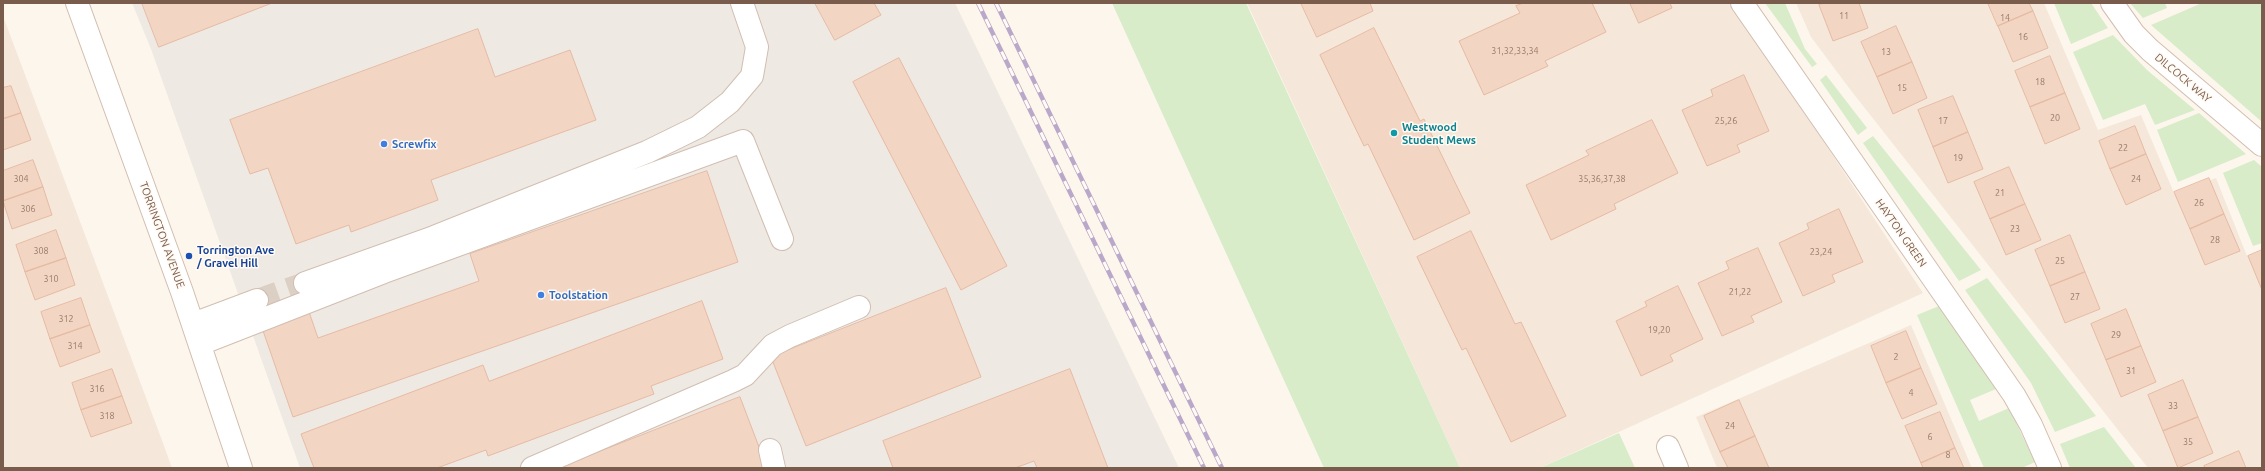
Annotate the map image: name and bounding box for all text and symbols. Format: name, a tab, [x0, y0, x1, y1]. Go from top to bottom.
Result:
house number: 11	[1839, 11, 1849, 21]
house number: 14	[2000, 13, 2010, 23]
house number: 16	[2018, 32, 2028, 42]
house number: 31,32,33,34	[1491, 46, 1539, 56]
house number: 13	[1881, 47, 1891, 57]
street label: DILCOCK WAY	[2152, 51, 2214, 105]
house number: 18	[2035, 77, 2045, 87]
house number: 15	[1897, 83, 1907, 93]
house number: 20	[2050, 113, 2060, 123]
house number: 25,26	[1715, 116, 1737, 126]
house number: 17	[1938, 116, 1948, 126]
place label: Westwood Student Mews	[1402, 120, 1476, 146]
marker: Westwood Student Mews	[1389, 128, 1399, 138]
place label: Screwfix	[392, 137, 437, 151]
marker: Screwfix	[379, 139, 389, 149]
house number: 22	[2118, 143, 2128, 153]
house number: 19	[1953, 153, 1963, 163]
house number: 304	[13, 174, 29, 184]
house number: 35,36,37,38	[1578, 174, 1626, 184]
house number: 24	[2131, 174, 2141, 184]
street label: TORRINGTON AVENUE	[137, 180, 187, 290]
house number: 21	[1995, 188, 2005, 198]
street label: HAYTON GREEN	[1873, 196, 1929, 270]
house number: 26	[2194, 198, 2204, 208]
house number: 306	[20, 204, 36, 214]
house number: 23	[2010, 224, 2020, 234]
house number: 28	[2210, 235, 2220, 245]
place label: Torrington Ave / Gravel Hill	[197, 243, 274, 269]
house number: 308	[33, 246, 49, 256]
house number: 23,24	[1810, 247, 1832, 257]
marker: Torrington Ave / Gravel Hill	[184, 251, 194, 261]
house number: 25	[2055, 256, 2065, 266]
house number: 310	[43, 274, 59, 284]
house number: 21,22	[1729, 287, 1751, 297]
place label: Toolstation	[549, 288, 608, 302]
marker: Toolstation	[536, 290, 546, 300]
house number: 27	[2070, 292, 2080, 302]
house number: 312	[58, 314, 74, 324]
house number: 19,20	[1648, 325, 1670, 335]
house number: 29	[2111, 330, 2121, 340]
house number: 314	[67, 341, 83, 351]
house number: 2	[1893, 352, 1899, 362]
house number: 31	[2126, 366, 2136, 376]
house number: 316	[89, 384, 105, 394]
house number: 4	[1908, 388, 1914, 398]
house number: 33	[2168, 401, 2178, 411]
house number: 318	[99, 411, 115, 421]
house number: 24	[1725, 421, 1735, 431]
house number: 6	[1927, 432, 1933, 442]
house number: 35	[2183, 437, 2193, 447]
house number: 8	[1945, 450, 1951, 460]

